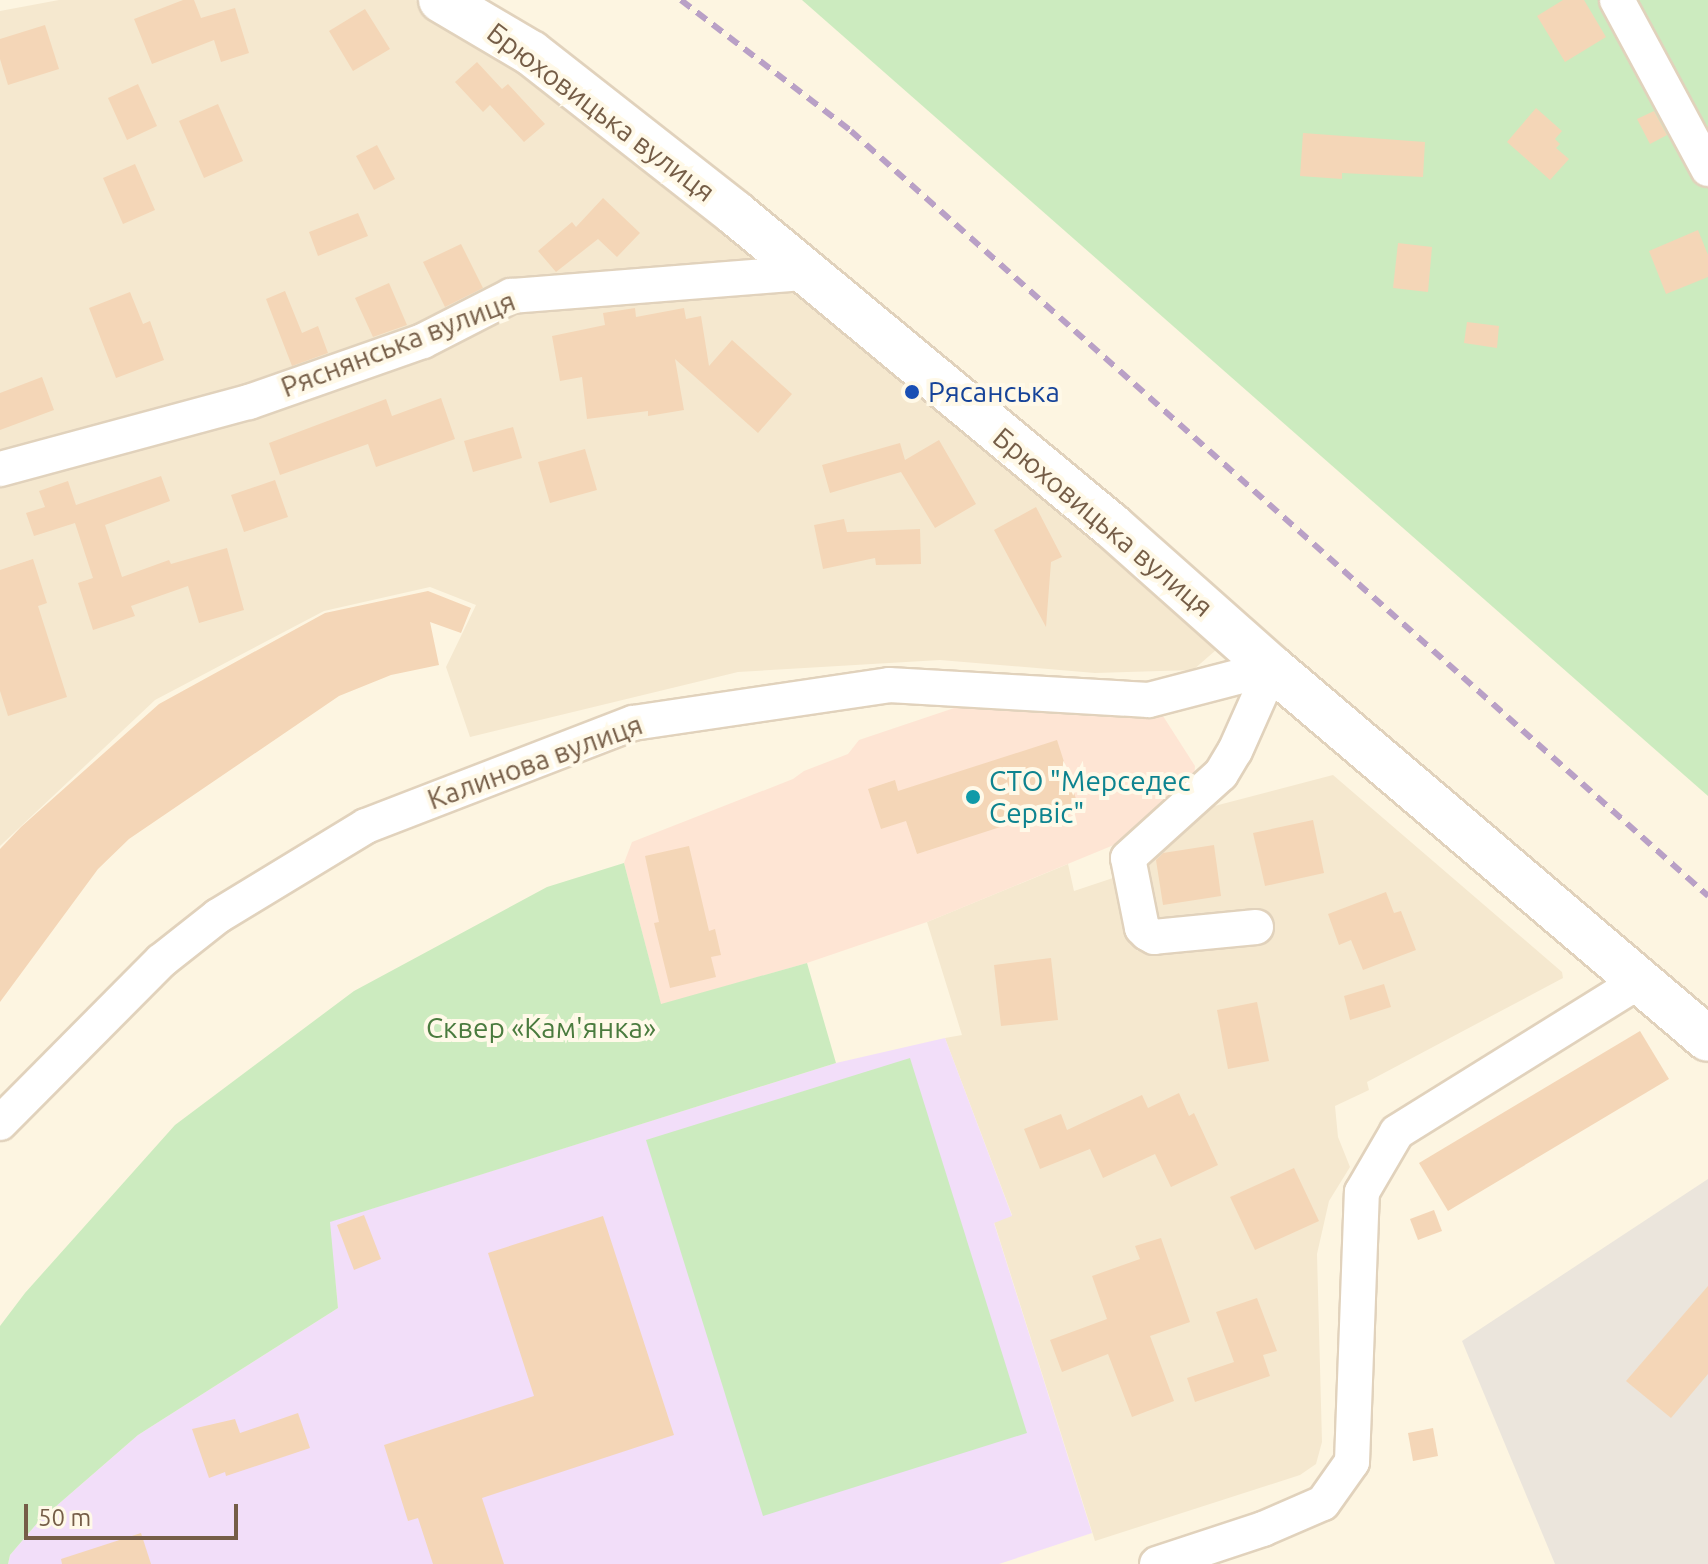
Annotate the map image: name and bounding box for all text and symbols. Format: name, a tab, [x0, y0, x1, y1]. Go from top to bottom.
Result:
street label: Брюховицька вулиця	[480, 15, 722, 209]
street label: Ряснянська вулиця	[276, 284, 520, 404]
place label: Рясанська	[928, 375, 1060, 409]
marker: Рясанська	[903, 383, 921, 401]
street label: Брюховицька вулиця	[986, 420, 1220, 624]
street label: Калинова вулиця	[423, 708, 647, 816]
place label: СТО "Мерседес Сервіс"	[989, 764, 1191, 830]
marker: СТО "Мерседес Сервіс"	[964, 788, 982, 806]
park label: Сквер «Кам'янка»	[426, 1011, 656, 1045]
scale bar	[28, 1488, 242, 1538]
text: 50 m	[38, 1504, 91, 1531]

